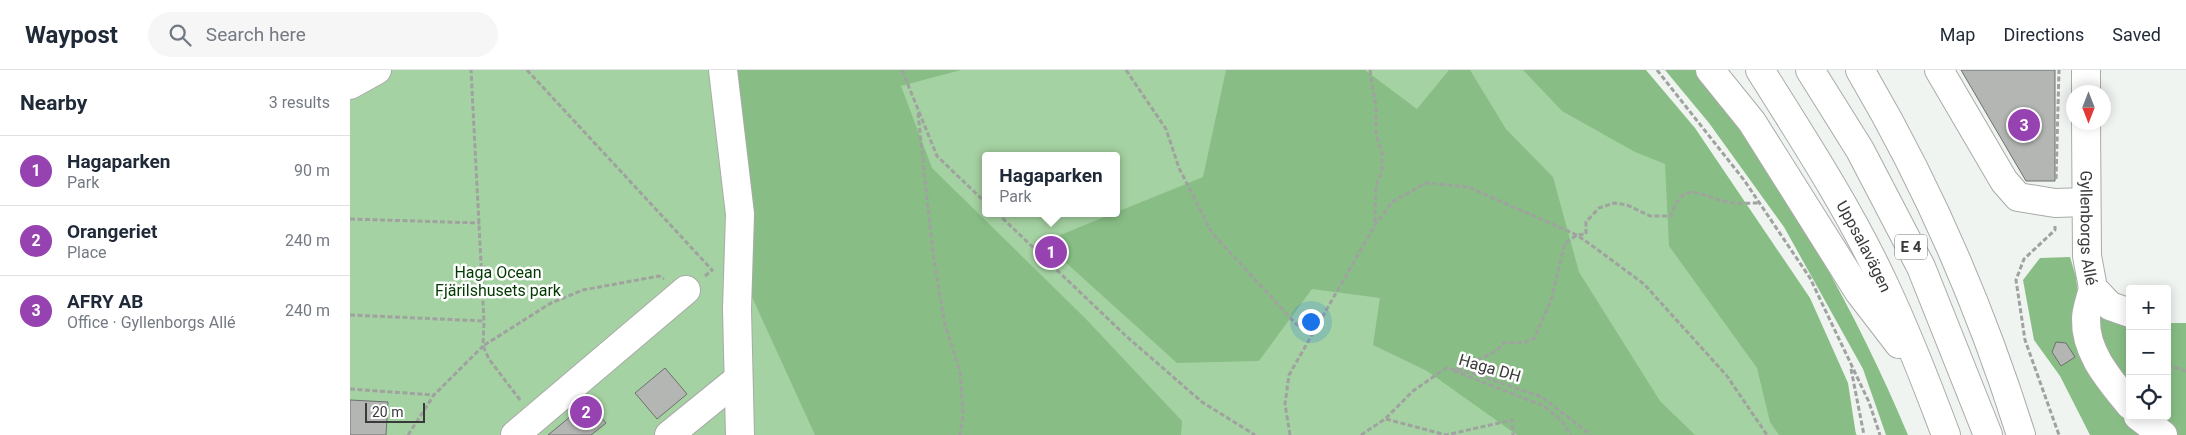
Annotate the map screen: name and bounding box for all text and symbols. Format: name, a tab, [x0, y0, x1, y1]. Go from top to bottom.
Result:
search box	[148, 12, 498, 57]
text: Waypost	[25, 21, 118, 49]
icon: search	[166, 21, 194, 49]
text: Search here	[206, 23, 306, 46]
text: Map	[1940, 24, 1975, 45]
text: Directions	[2003, 24, 2084, 45]
text: Saved	[2112, 24, 2161, 45]
north arrow	[2066, 85, 2111, 130]
text: Nearby	[20, 91, 87, 115]
text: 3 results	[269, 93, 330, 112]
pin: 3	[2008, 106, 2040, 144]
text: Hagaparken	[67, 150, 170, 173]
popup	[982, 152, 1120, 217]
text: 1	[31, 161, 41, 180]
text: 90 m	[294, 161, 330, 180]
text: Hagaparken	[999, 164, 1103, 187]
street label: Gyllenborgs Allé	[2077, 170, 2102, 287]
text: Park	[67, 173, 99, 192]
text: Park	[999, 187, 1032, 206]
street label: Uppsalavägen	[1833, 197, 1896, 295]
text: Orangeriet	[67, 220, 157, 243]
text: 2	[31, 231, 41, 250]
text: 240 m	[285, 231, 330, 250]
pin: 1	[1035, 233, 1067, 271]
road number: E 4	[1895, 234, 1927, 260]
text: Place	[67, 243, 107, 262]
park label: Haga Ocean Fjärilshusets park	[435, 263, 562, 300]
map controls	[2126, 285, 2171, 420]
button: +	[2126, 285, 2171, 330]
text: AFRY AB	[67, 290, 143, 313]
text: 3	[31, 301, 41, 320]
text: 240 m	[285, 301, 330, 320]
your location	[1298, 309, 1324, 335]
text: Office · Gyllenborgs Allé	[67, 313, 236, 332]
button: −	[2126, 330, 2171, 375]
street label: Haga DH	[1457, 350, 1523, 386]
button: locate	[2126, 375, 2171, 420]
pin: 2	[570, 393, 602, 431]
scale bar	[365, 400, 425, 423]
text: 20 m	[372, 404, 404, 420]

